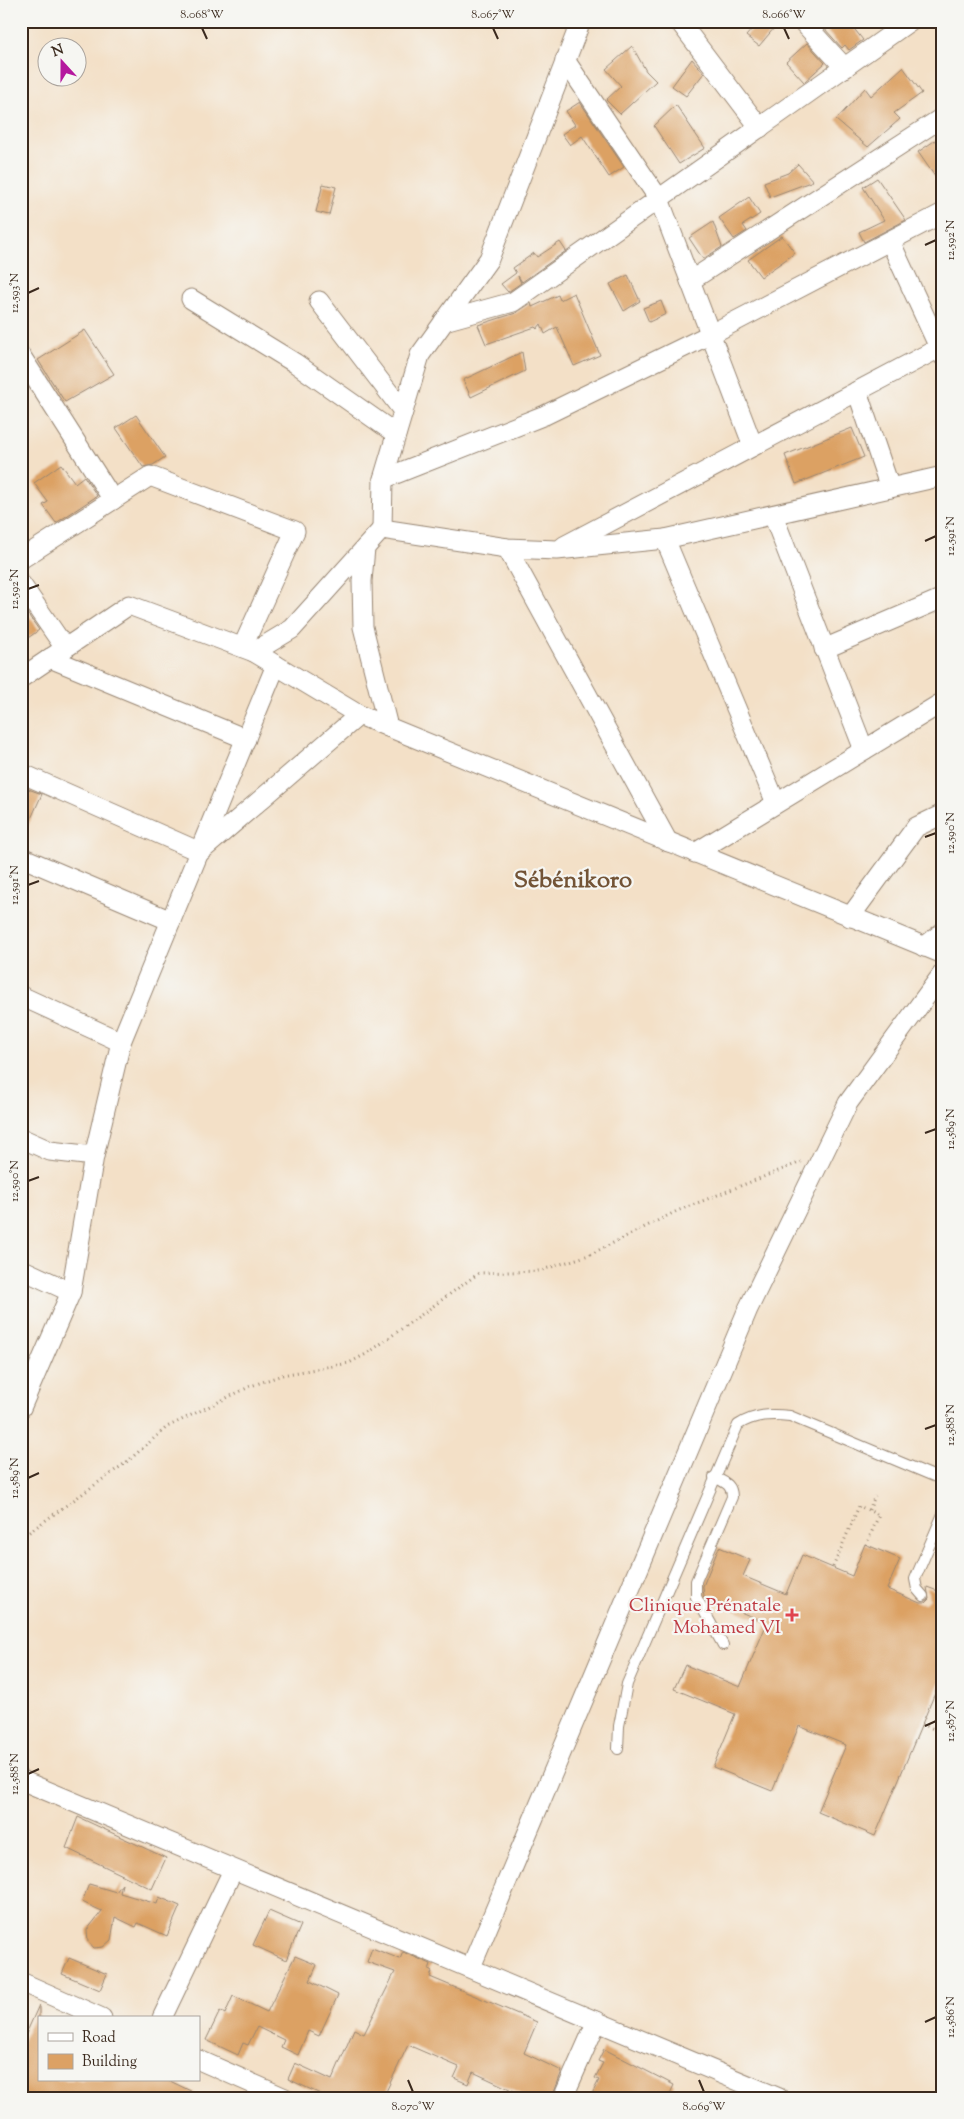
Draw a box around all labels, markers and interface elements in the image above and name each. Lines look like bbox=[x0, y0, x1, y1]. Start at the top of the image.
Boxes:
text: 8.068°W bbox=[180, 6, 224, 24]
text: 8.067°W bbox=[471, 6, 515, 24]
text: 8.066°W bbox=[762, 6, 806, 24]
north arrow bbox=[38, 38, 88, 88]
text: N bbox=[49, 40, 67, 63]
text: 12.592°N bbox=[942, 219, 960, 260]
text: 12.593°N bbox=[6, 273, 24, 313]
text: 12.591°N bbox=[942, 516, 960, 556]
text: 12.592°N bbox=[6, 568, 24, 609]
text: 12.590°N bbox=[942, 812, 960, 854]
district label: Sébénikoro bbox=[514, 864, 632, 898]
text: 12.591°N bbox=[6, 865, 24, 905]
text: 12.589°N bbox=[942, 1108, 960, 1150]
text: 12.590°N bbox=[6, 1160, 24, 1202]
text: 12.588°N bbox=[942, 1404, 960, 1446]
text: 12.589°N bbox=[6, 1457, 24, 1499]
place label: Clinique Prénatale Mohamed VI bbox=[629, 1593, 781, 1642]
marker: Clinique Prénatale Mohamed VI bbox=[785, 1608, 799, 1622]
text: 12.587°N bbox=[942, 1700, 960, 1742]
text: 12.588°N bbox=[6, 1753, 24, 1795]
text: 12.586°N bbox=[942, 1996, 960, 2038]
legend bbox=[38, 2016, 200, 2082]
text: Road bbox=[82, 2028, 116, 2049]
text: Building bbox=[82, 2052, 137, 2073]
text: 8.070°W bbox=[391, 2098, 435, 2116]
text: 8.069°W bbox=[683, 2098, 726, 2116]

